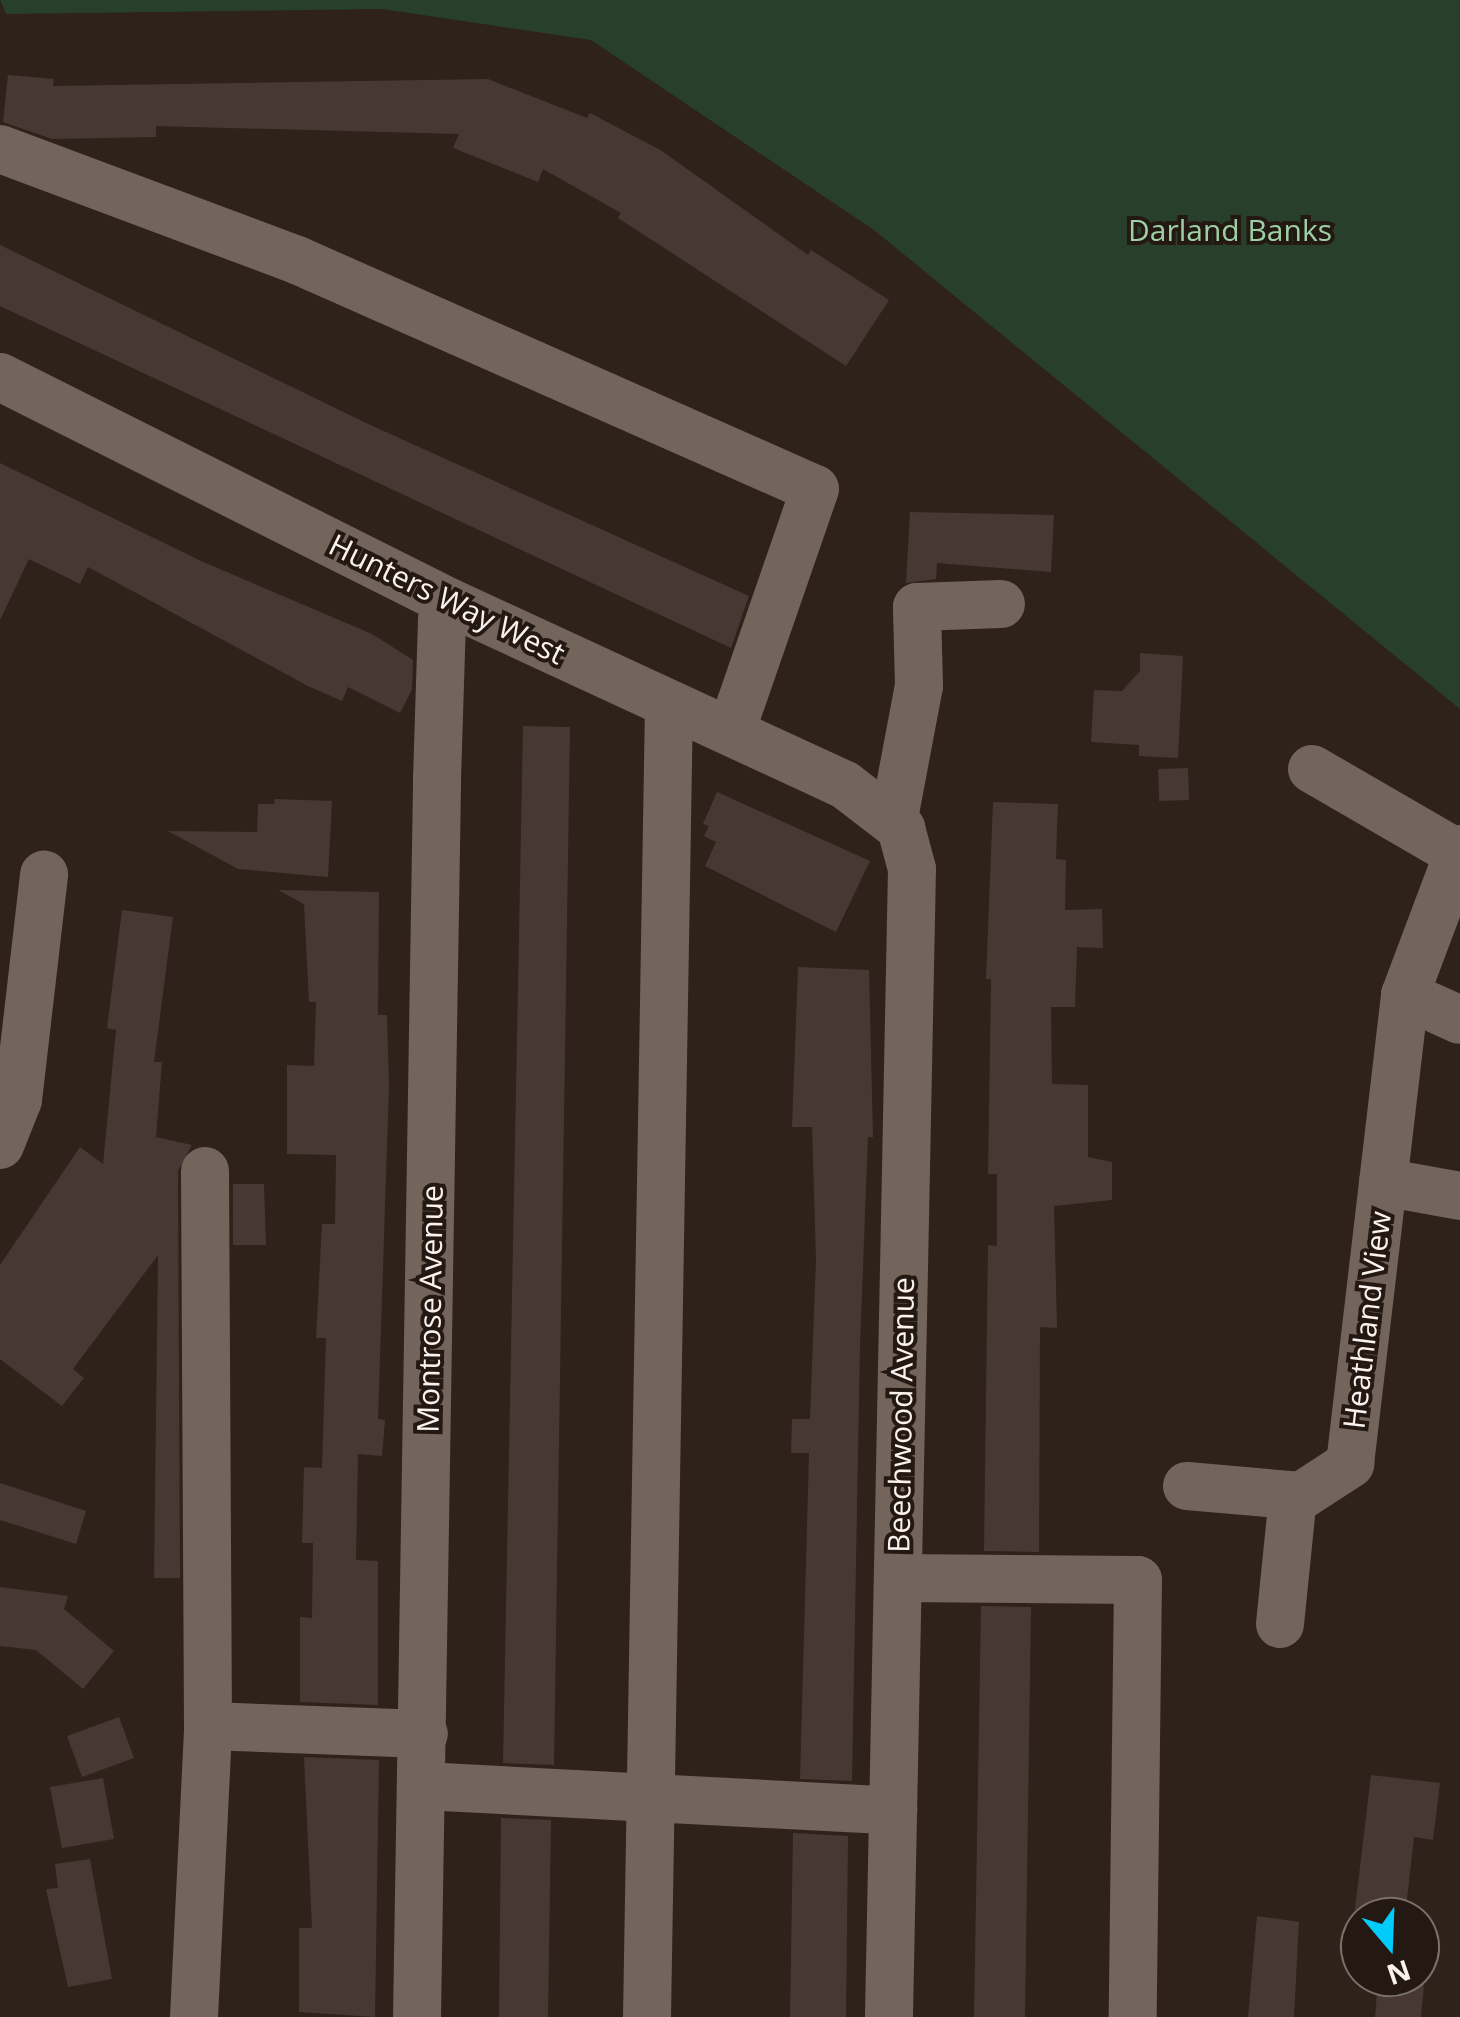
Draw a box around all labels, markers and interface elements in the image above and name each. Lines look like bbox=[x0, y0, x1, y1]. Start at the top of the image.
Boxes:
park label: Darland Banks bbox=[1128, 212, 1332, 248]
street label: Hunters Way West bbox=[323, 526, 571, 672]
street label: Montrose Avenue bbox=[410, 1185, 450, 1433]
street label: Heathland View bbox=[1336, 1209, 1398, 1431]
street label: Beechwood Avenue bbox=[881, 1277, 921, 1553]
north arrow bbox=[1340, 1897, 1440, 1997]
text: N bbox=[1382, 1952, 1416, 1995]

